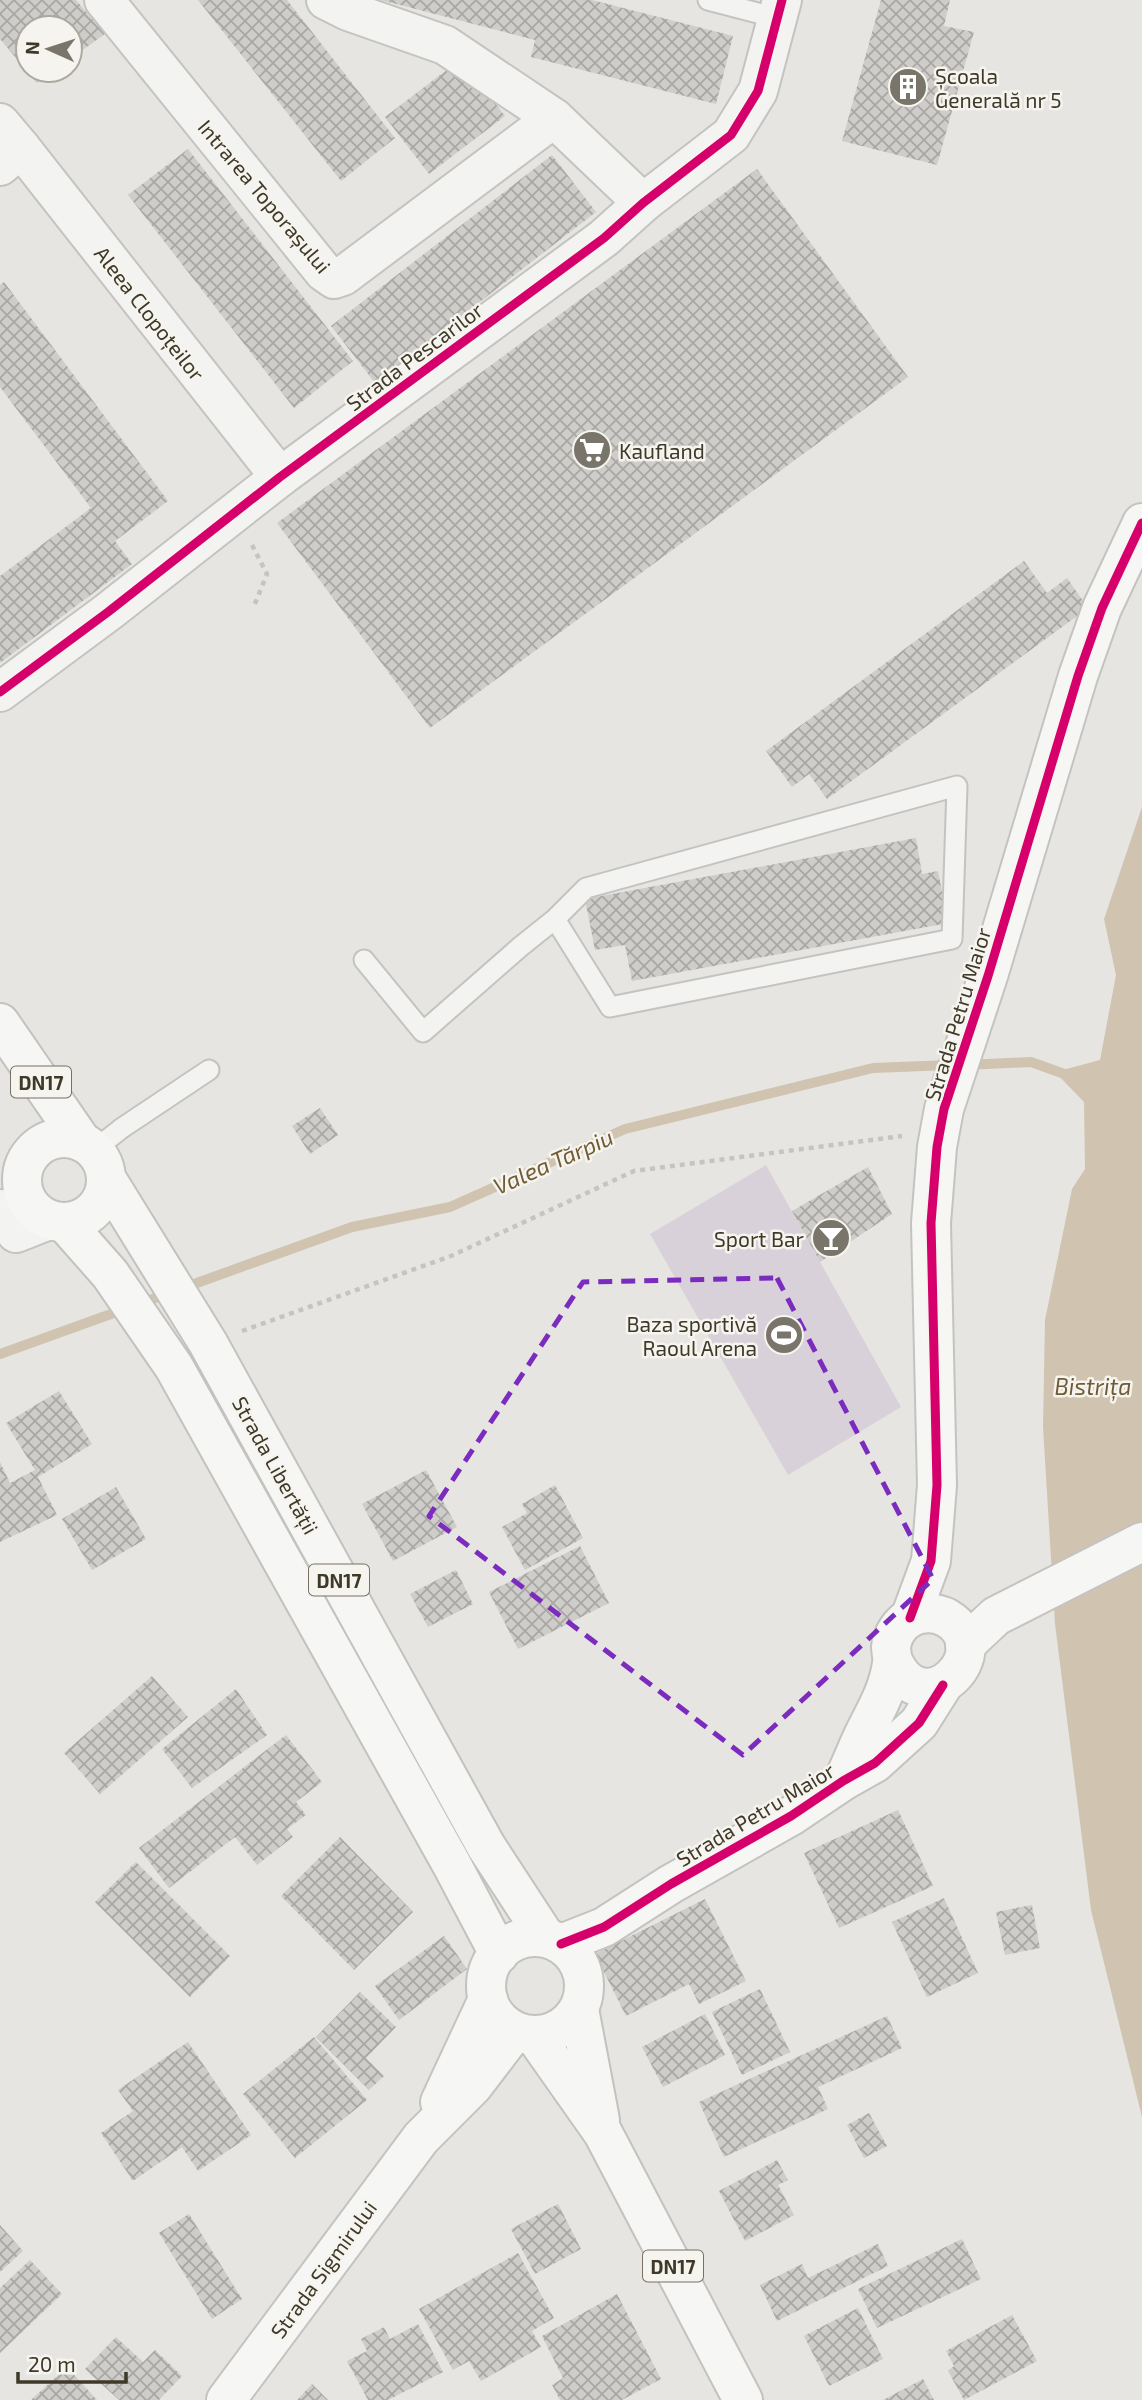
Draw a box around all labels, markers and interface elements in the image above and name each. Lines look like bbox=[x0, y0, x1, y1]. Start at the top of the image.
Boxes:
north arrow bbox=[14, 14, 84, 84]
text: N bbox=[20, 41, 43, 56]
place label: Școala Generală nr 5 bbox=[935, 63, 1061, 112]
building icon: Școala Generală nr 5 bbox=[887, 66, 929, 108]
street label: Intrarea Toporașului bbox=[192, 114, 337, 279]
street label: Aleea Clopoțeilor bbox=[88, 241, 210, 387]
street label: Strada Pescarilor bbox=[341, 296, 487, 415]
supermarket icon: Kaufland bbox=[571, 429, 613, 471]
place label: Kaufland bbox=[619, 438, 705, 463]
street label: Strada Petru Maior bbox=[919, 924, 995, 1104]
road number: DN17 bbox=[11, 1066, 71, 1098]
water label: Valea Tărpiu bbox=[489, 1122, 617, 1200]
bar icon: Sport Bar bbox=[810, 1217, 852, 1259]
place label: Sport Bar bbox=[714, 1226, 805, 1251]
place label: Baza sportivă Raoul Arena bbox=[627, 1311, 757, 1360]
sports icon: Baza sportivă Raoul Arena bbox=[763, 1314, 805, 1356]
water label: Bistrița bbox=[1055, 1372, 1131, 1402]
street label: Strada Libertății bbox=[226, 1392, 324, 1539]
road number: DN17 bbox=[309, 1564, 369, 1596]
street label: Strada Petru Maior bbox=[671, 1757, 839, 1871]
street label: Strada Sigmirului bbox=[265, 2195, 381, 2343]
road number: DN17 bbox=[643, 2250, 703, 2282]
scale bar bbox=[18, 2340, 126, 2384]
text: 20 m bbox=[28, 2351, 76, 2376]

